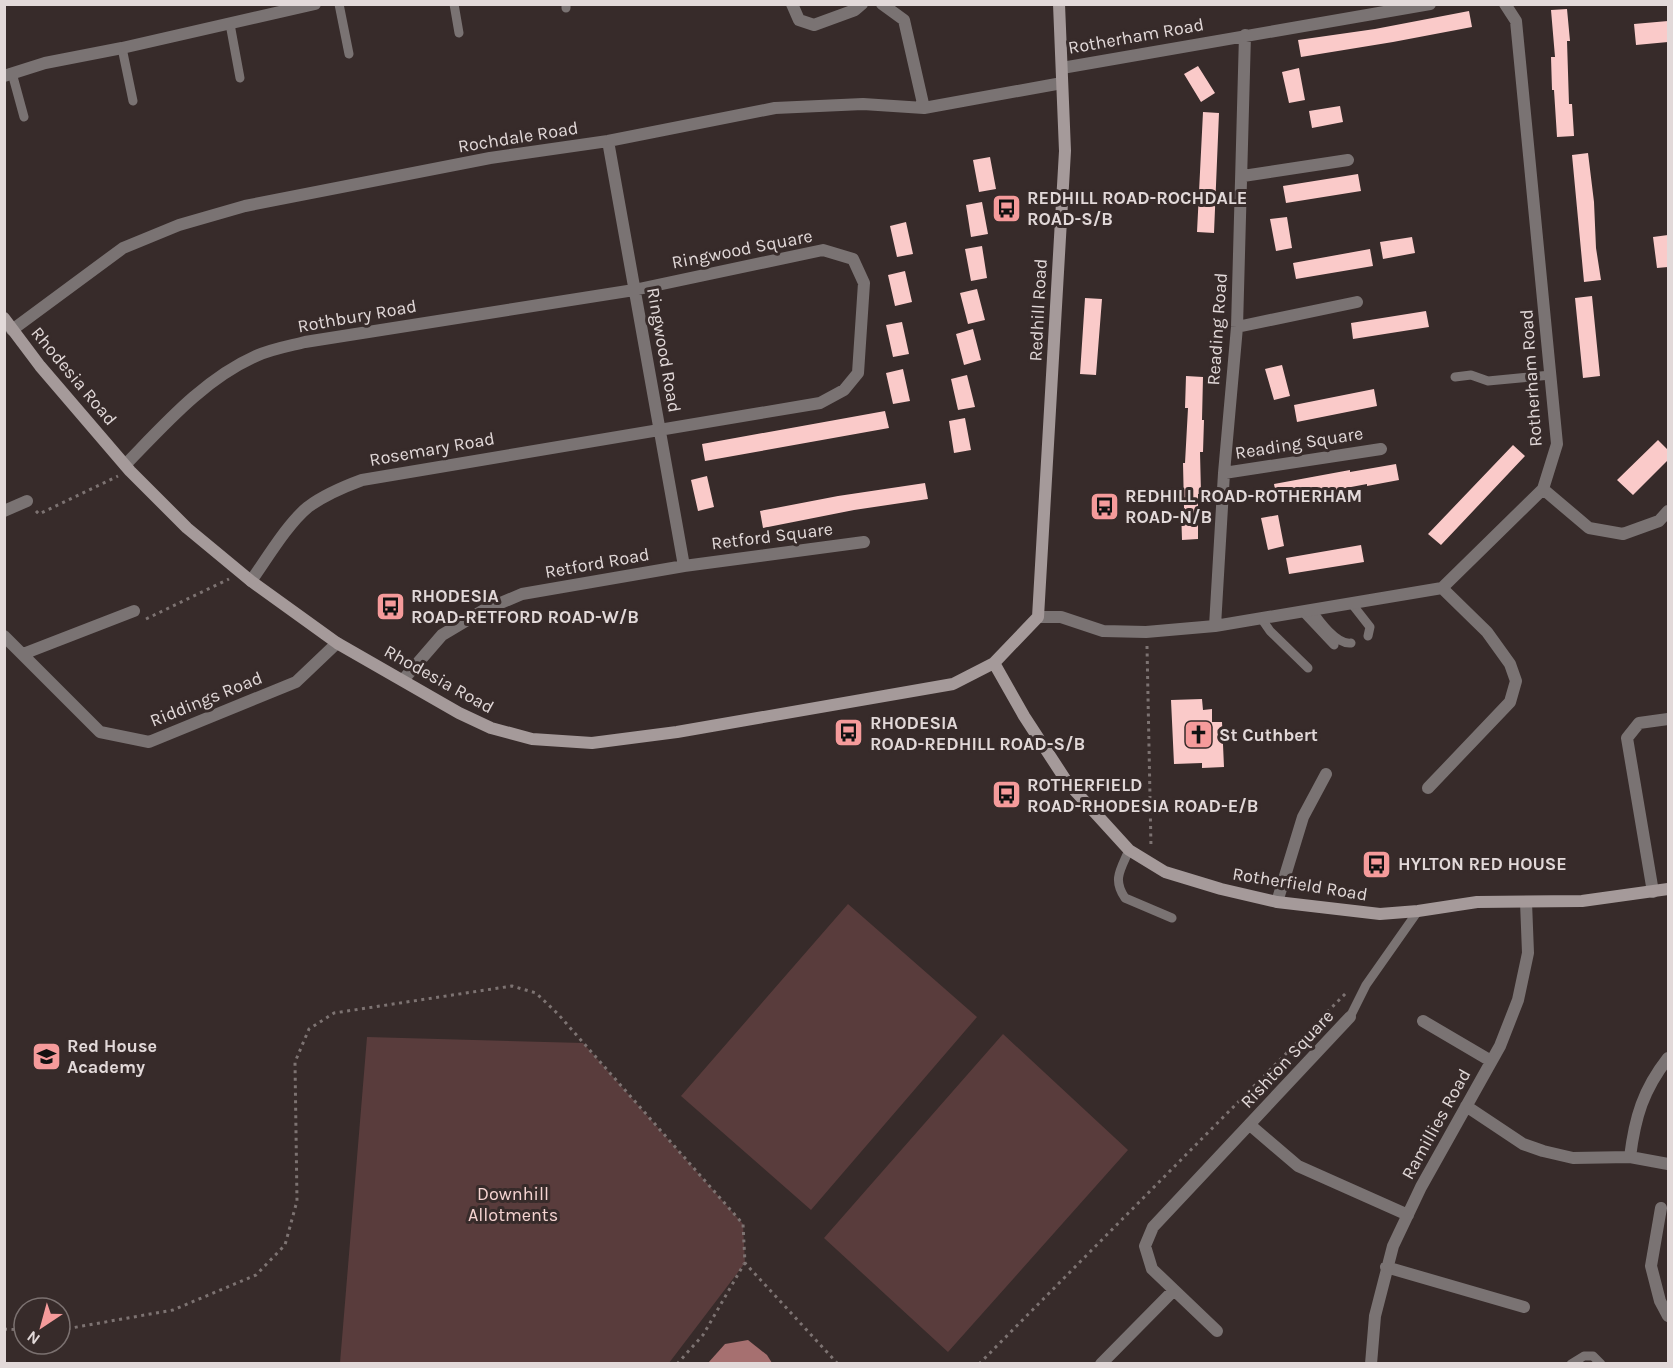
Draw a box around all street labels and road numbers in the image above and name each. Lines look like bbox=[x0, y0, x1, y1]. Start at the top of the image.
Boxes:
street label: Rotherham Road bbox=[1066, 13, 1206, 59]
street label: Rochdale Road bbox=[456, 117, 580, 157]
street label: Ringwood Square bbox=[670, 225, 814, 273]
street label: Redhill Road bbox=[1024, 258, 1052, 362]
street label: Reading Road bbox=[1202, 272, 1232, 386]
street label: Ringwood Road bbox=[642, 286, 686, 414]
street label: Rothbury Road bbox=[296, 295, 418, 337]
street label: Rotherham Road bbox=[1515, 309, 1547, 447]
street label: Rhodesia Road bbox=[26, 322, 122, 430]
street label: Reading Square bbox=[1233, 422, 1365, 464]
street label: Rosemary Road bbox=[368, 427, 496, 471]
street label: Retford Square bbox=[710, 518, 834, 554]
street label: Retford Road bbox=[543, 543, 651, 583]
street label: Rhodesia Road bbox=[380, 640, 498, 718]
street label: Riddings Road bbox=[147, 666, 265, 732]
street label: Rotherfield Road bbox=[1231, 862, 1369, 906]
street label: Rishton Square bbox=[1236, 1005, 1338, 1113]
street label: Ramillies Road bbox=[1397, 1065, 1475, 1183]

